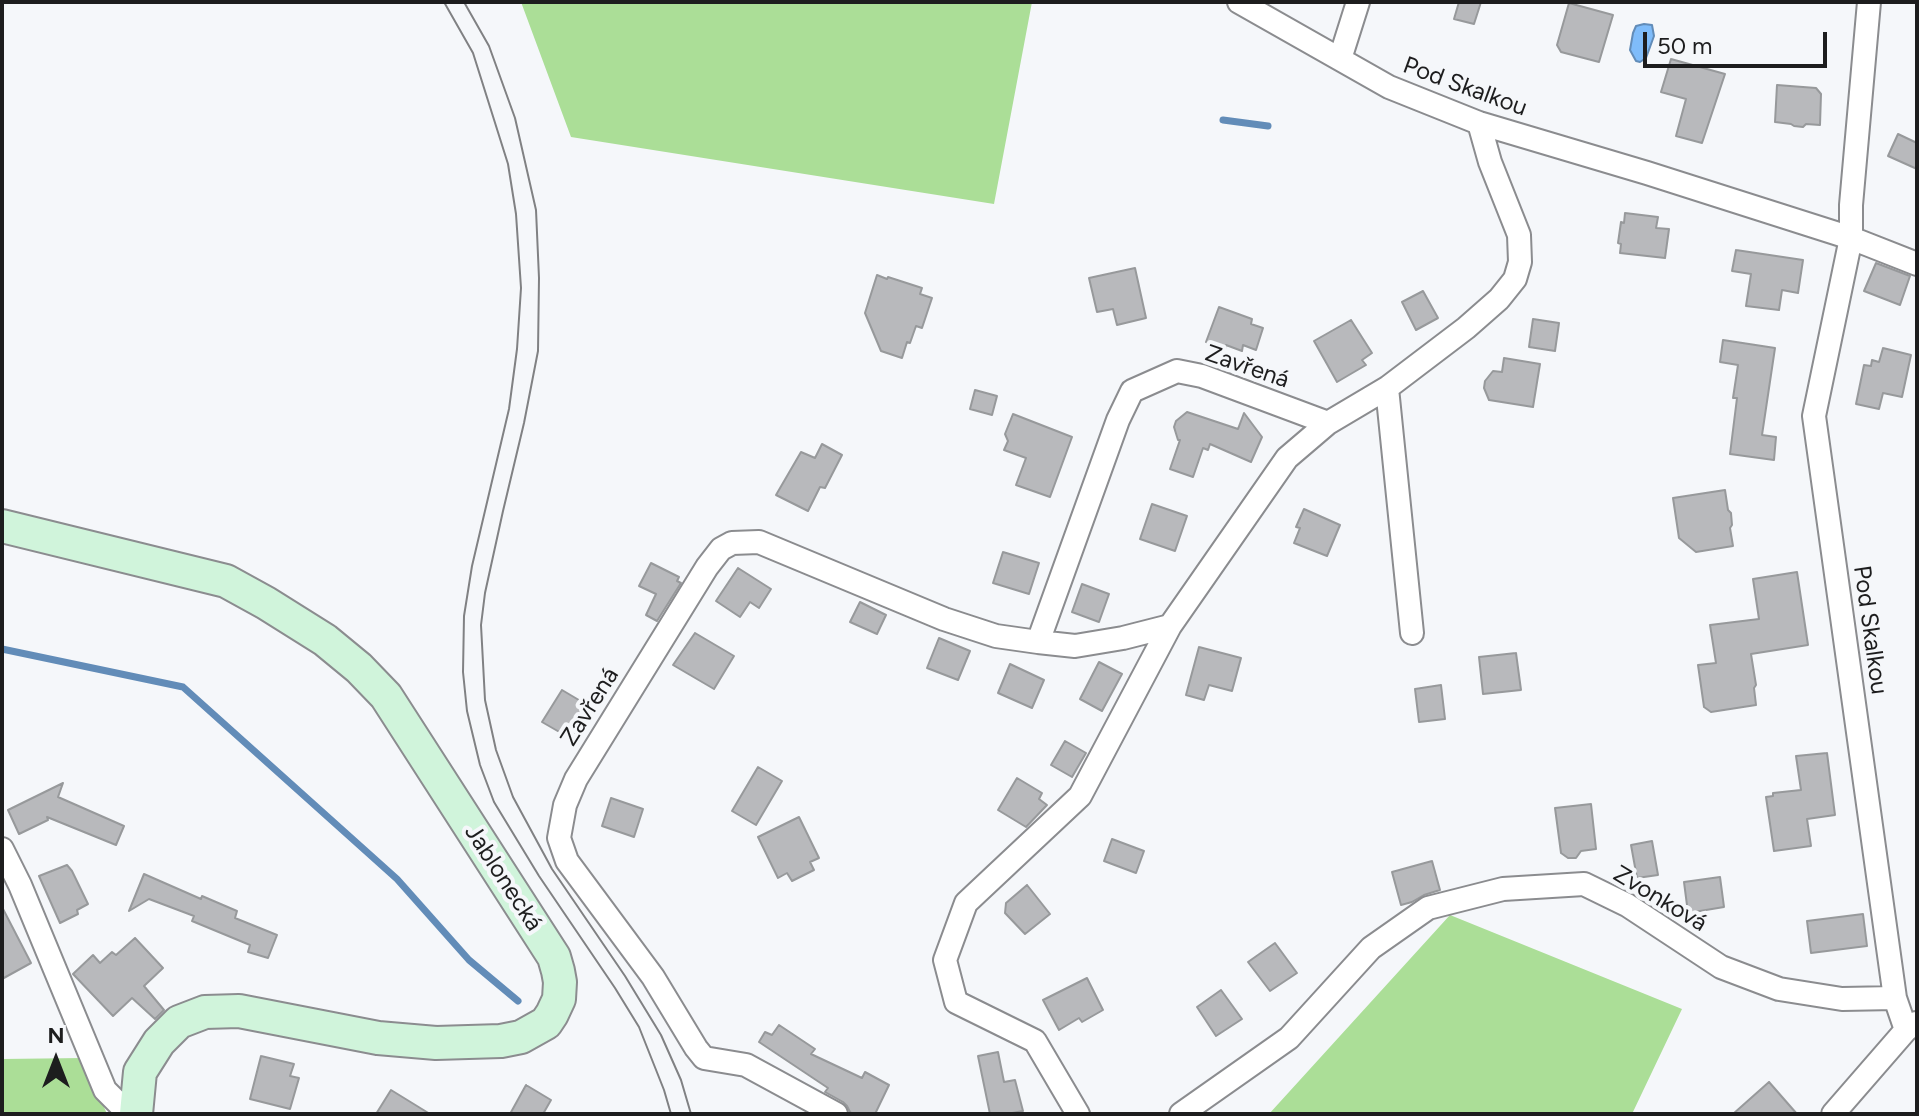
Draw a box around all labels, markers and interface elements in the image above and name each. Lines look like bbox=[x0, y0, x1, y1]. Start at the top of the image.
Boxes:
scale bar bbox=[1647, 16, 1831, 66]
text: 50 m bbox=[1657, 31, 1713, 60]
street label: Pod Skalkou bbox=[1399, 51, 1531, 123]
street label: Zavřená bbox=[1201, 339, 1293, 395]
street label: Pod Skalkou bbox=[1847, 564, 1893, 696]
street label: Zavřená bbox=[555, 663, 625, 751]
street label: Jablonecká bbox=[458, 819, 548, 937]
street label: Zvonková bbox=[1608, 860, 1712, 938]
north arrow bbox=[16, 1020, 96, 1100]
text: N bbox=[47, 1022, 65, 1049]

